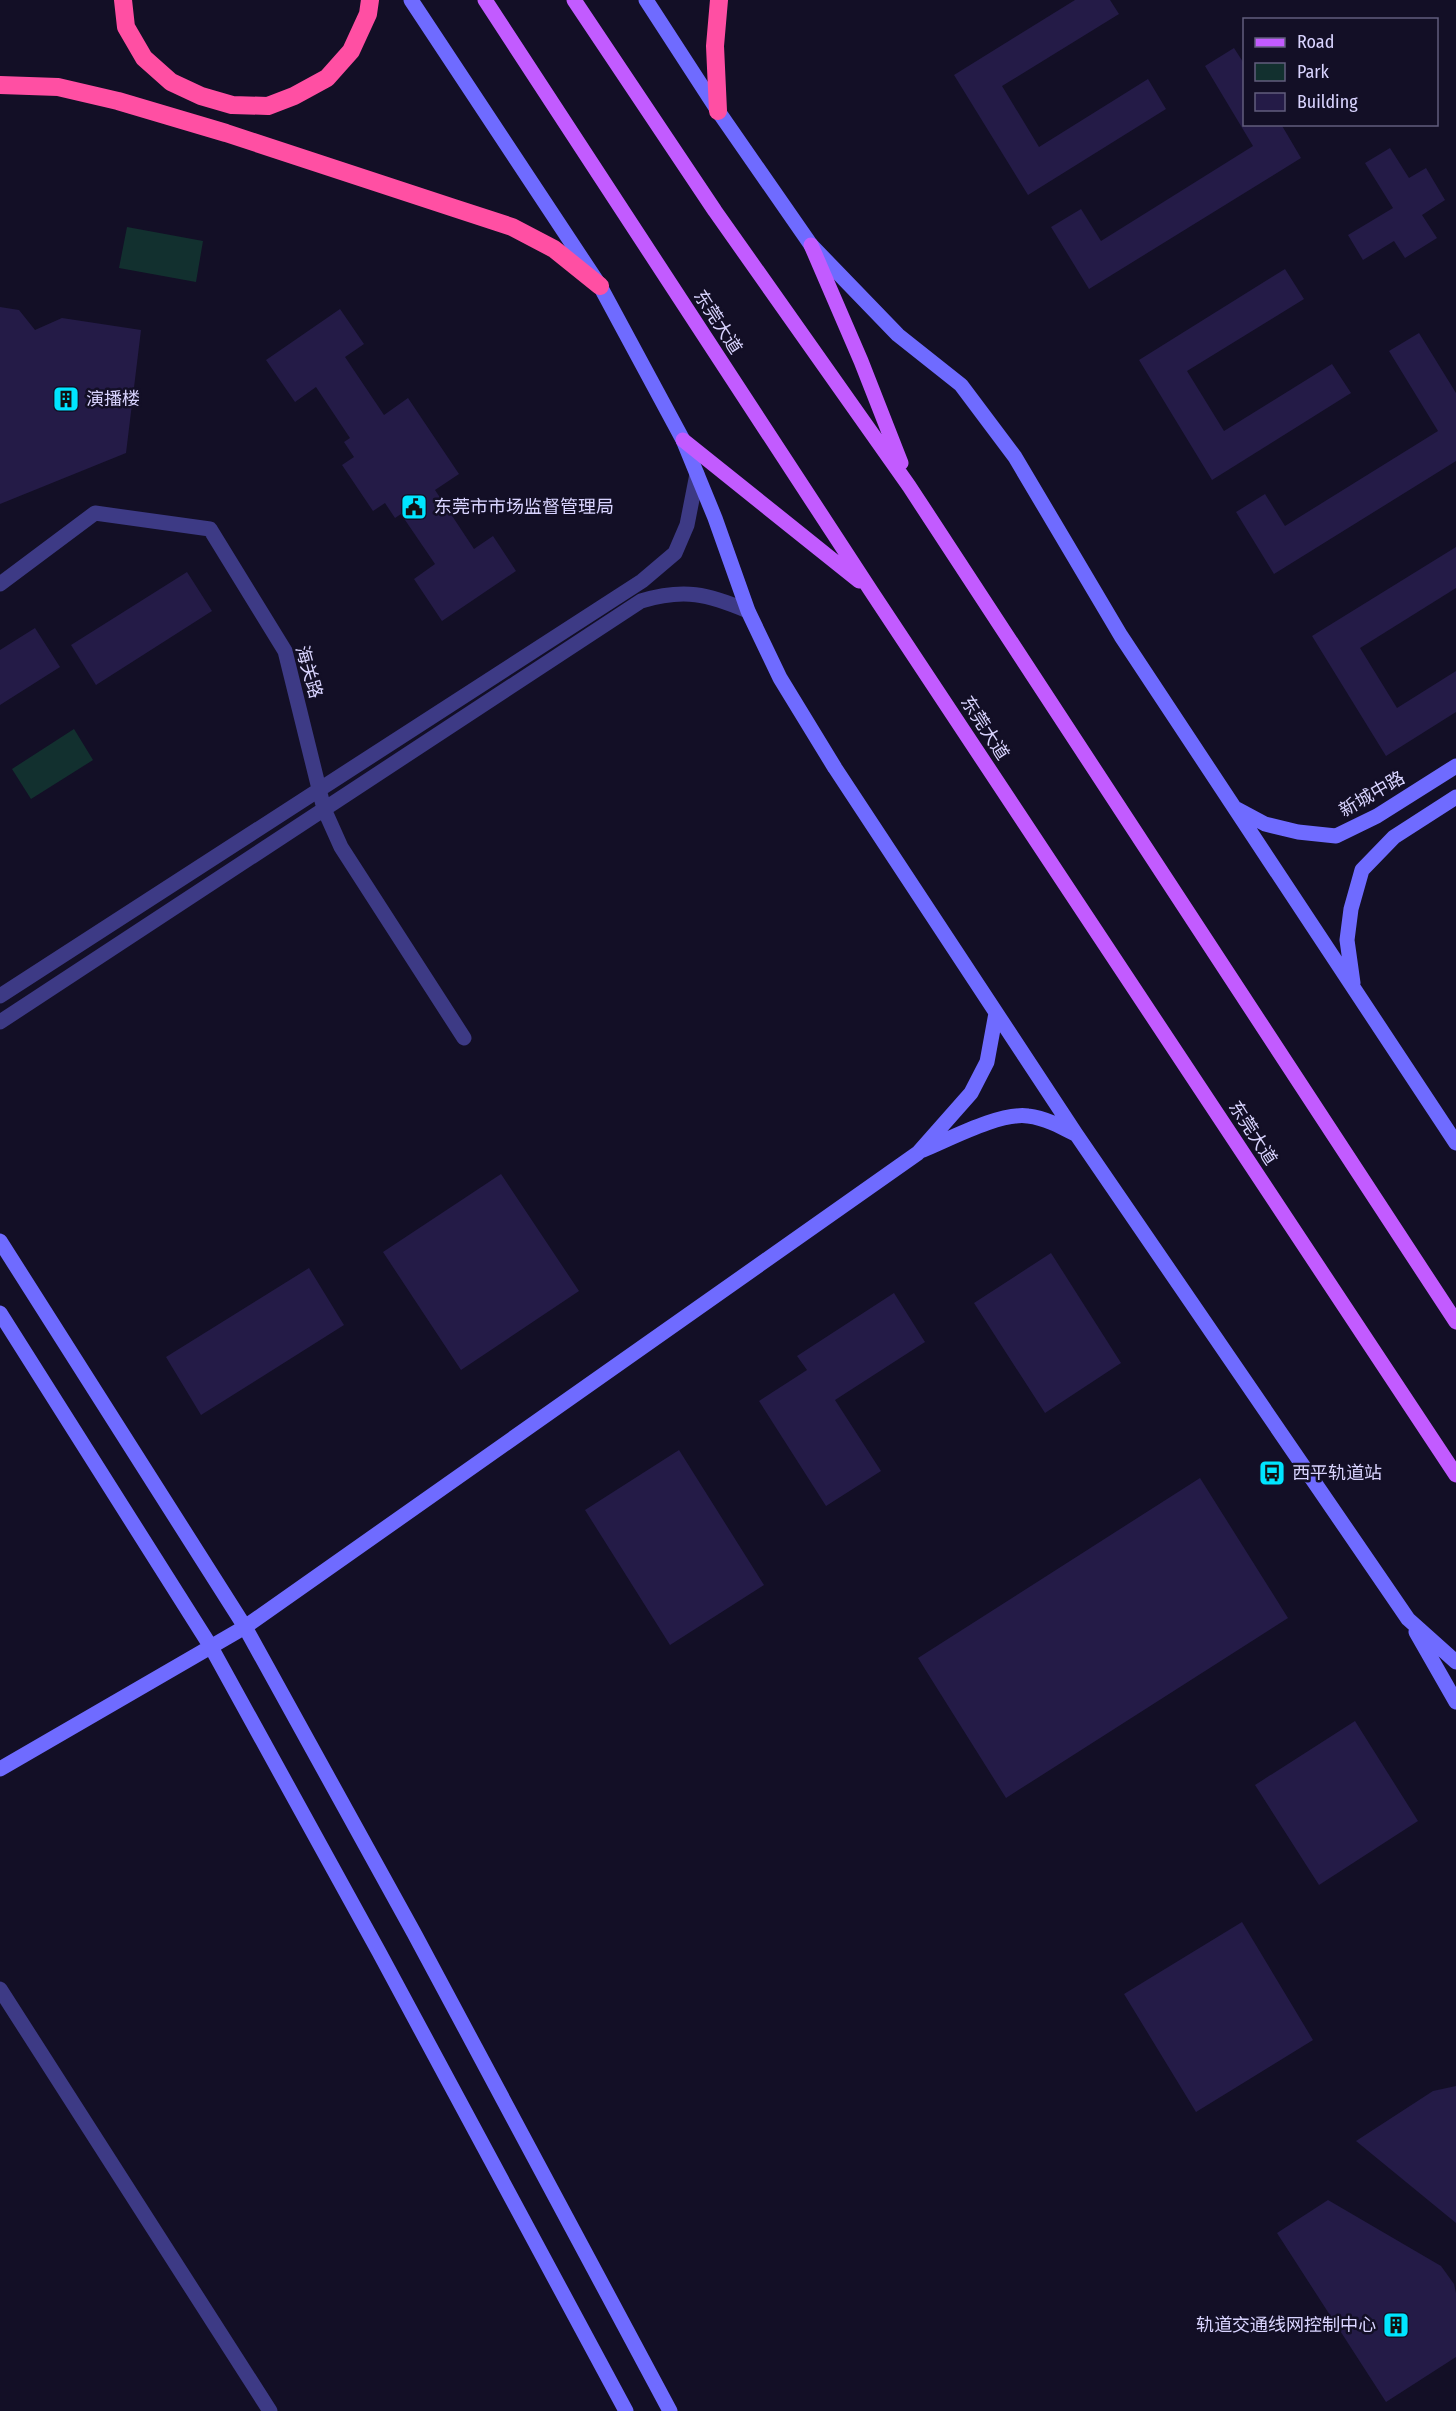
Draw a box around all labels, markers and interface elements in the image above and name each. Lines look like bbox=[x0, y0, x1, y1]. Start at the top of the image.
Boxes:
legend bbox=[1243, 18, 1438, 126]
text: Road bbox=[1297, 31, 1334, 53]
text: Park bbox=[1297, 61, 1330, 83]
text: Building bbox=[1297, 91, 1358, 113]
street label: 东莞大道 bbox=[689, 286, 747, 358]
building icon: 演播楼 bbox=[51, 384, 81, 414]
place label: 演播楼 bbox=[86, 388, 140, 410]
public building icon: 东莞市市场监督管理局 bbox=[399, 492, 429, 522]
place label: 东莞市市场监督管理局 bbox=[434, 496, 614, 518]
street label: 海关路 bbox=[291, 643, 327, 701]
street label: 东莞大道 bbox=[956, 692, 1014, 764]
street label: 新城中路 bbox=[1335, 766, 1409, 822]
street label: 东莞大道 bbox=[1224, 1097, 1282, 1169]
bus stop icon: 西平轨道站 bbox=[1257, 1458, 1287, 1488]
place label: 西平轨道站 bbox=[1292, 1462, 1382, 1484]
building icon: 轨道交通线网控制中心 bbox=[1381, 2310, 1411, 2340]
place label: 轨道交通线网控制中心 bbox=[1196, 2314, 1376, 2336]

